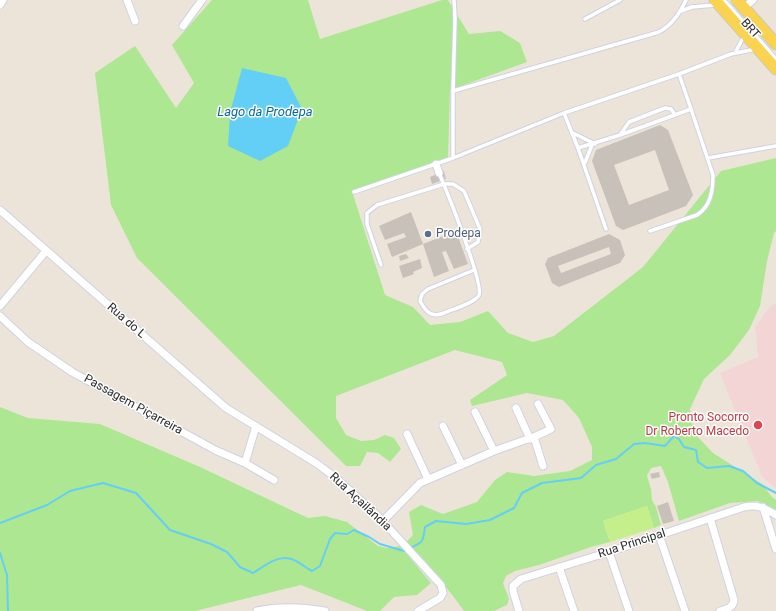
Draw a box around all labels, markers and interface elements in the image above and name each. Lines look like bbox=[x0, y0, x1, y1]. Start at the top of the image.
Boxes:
street label: BRT bbox=[737, 16, 763, 42]
water label: Lago da Prodepa bbox=[217, 105, 313, 121]
place label: Prodepa bbox=[436, 227, 481, 241]
marker: Prodepa bbox=[423, 229, 433, 239]
street label: Rua do L bbox=[104, 300, 148, 342]
street label: Passagem Piçarreira bbox=[81, 372, 185, 438]
place label: Pronto Socorro Dr Roberto Macedo bbox=[645, 411, 749, 439]
marker: Pronto Socorro Dr Roberto Macedo bbox=[752, 419, 764, 431]
street label: Rua Açailândia bbox=[326, 470, 394, 534]
street label: Rua Principal bbox=[596, 526, 668, 562]

